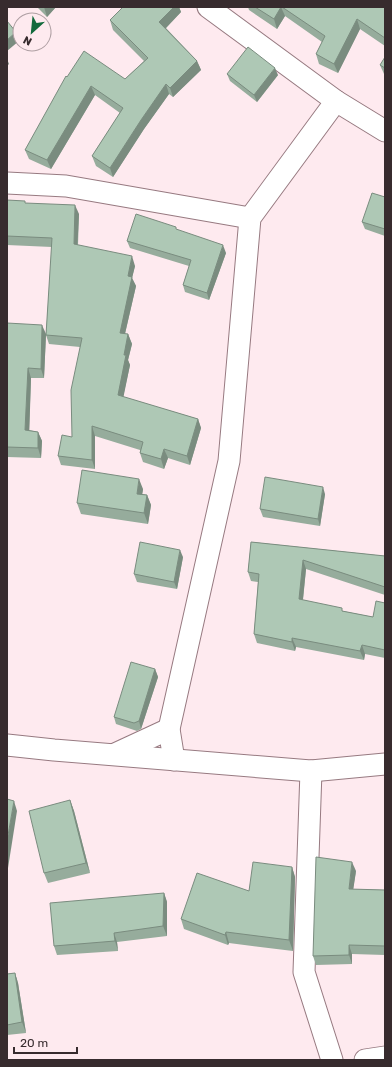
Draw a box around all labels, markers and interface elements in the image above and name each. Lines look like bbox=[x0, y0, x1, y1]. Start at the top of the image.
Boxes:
north arrow bbox=[12, 12, 52, 52]
text: N bbox=[21, 33, 34, 48]
scale bar bbox=[14, 1029, 77, 1055]
text: 20 m bbox=[20, 1036, 48, 1050]

